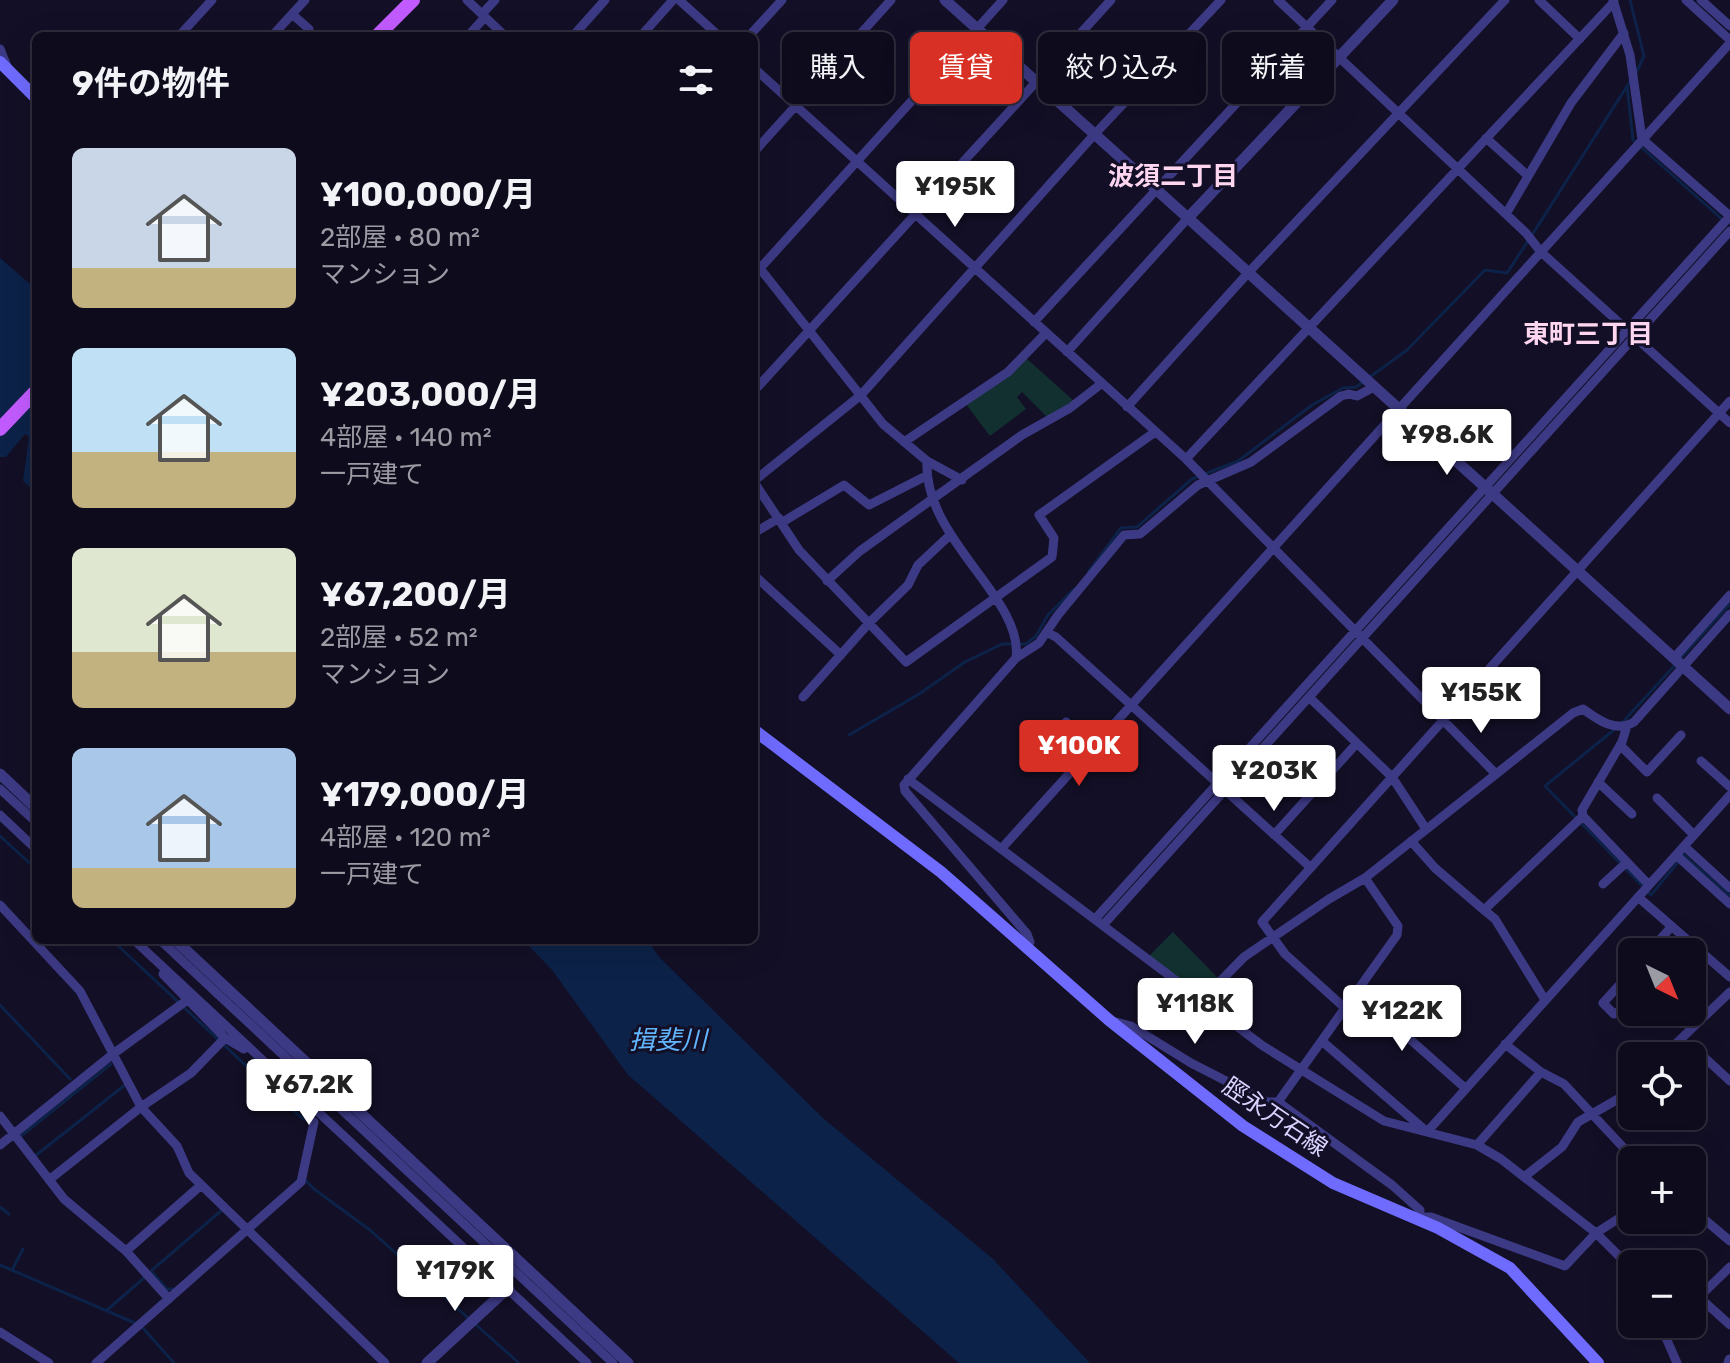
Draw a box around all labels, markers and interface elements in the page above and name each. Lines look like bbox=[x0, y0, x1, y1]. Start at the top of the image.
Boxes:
chip: 購入 bbox=[782, 32, 894, 104]
chip: 賃貸 bbox=[910, 32, 1022, 104]
chip: 絞り込み bbox=[1038, 32, 1206, 104]
chip: 新着 bbox=[1222, 32, 1334, 104]
icon: filters bbox=[674, 58, 718, 102]
text: 9件の物件 bbox=[72, 63, 230, 104]
pin: ¥195K bbox=[899, 161, 1011, 229]
district label: 波須二丁目 bbox=[1108, 161, 1238, 192]
text: ¥195K bbox=[914, 171, 996, 202]
text: ¥100,000/月 bbox=[320, 174, 536, 215]
icon: home bbox=[136, 180, 232, 276]
text: 2部屋 · 80 m² bbox=[320, 222, 480, 253]
text: マンション bbox=[320, 259, 450, 290]
district label: 東町三丁目 bbox=[1523, 319, 1653, 350]
text: ¥203,000/月 bbox=[320, 374, 541, 415]
icon: home bbox=[136, 380, 232, 476]
pin: ¥98.6K bbox=[1382, 409, 1512, 477]
text: ¥98.6K bbox=[1400, 419, 1494, 450]
text: 4部屋 · 140 m² bbox=[320, 422, 492, 453]
text: 一戸建て bbox=[320, 459, 424, 490]
text: ¥67,200/月 bbox=[320, 574, 511, 615]
icon: home bbox=[136, 580, 232, 676]
text: 2部屋 · 52 m² bbox=[320, 622, 478, 653]
text: マンション bbox=[320, 659, 450, 690]
pin: ¥155K bbox=[1425, 667, 1537, 735]
text: ¥155K bbox=[1440, 677, 1522, 708]
pin: ¥100K bbox=[1023, 720, 1135, 788]
text: ¥100K bbox=[1037, 730, 1121, 761]
pin: ¥203K bbox=[1218, 745, 1330, 813]
text: ¥203K bbox=[1231, 755, 1317, 786]
text: ¥179,000/月 bbox=[320, 774, 530, 815]
icon: home bbox=[136, 780, 232, 876]
text: 4部屋 · 120 m² bbox=[320, 822, 491, 853]
text: 一戸建て bbox=[320, 859, 424, 890]
north arrow bbox=[1618, 938, 1706, 1026]
map controls bbox=[1618, 938, 1706, 1338]
pin: ¥118K bbox=[1139, 978, 1251, 1046]
pin: ¥122K bbox=[1346, 985, 1458, 1053]
text: ¥118K bbox=[1156, 988, 1234, 1019]
text: ¥122K bbox=[1361, 995, 1443, 1026]
water label: 揖斐川 bbox=[629, 1025, 710, 1056]
button: locate bbox=[1618, 1042, 1706, 1130]
pin: ¥67.2K bbox=[244, 1059, 374, 1127]
text: ¥67.2K bbox=[265, 1069, 353, 1100]
street label: 脛永万石線 bbox=[1217, 1072, 1333, 1162]
button: + bbox=[1618, 1146, 1706, 1234]
pin: ¥179K bbox=[399, 1245, 511, 1313]
button: − bbox=[1618, 1250, 1706, 1338]
text: ¥179K bbox=[415, 1255, 495, 1286]

